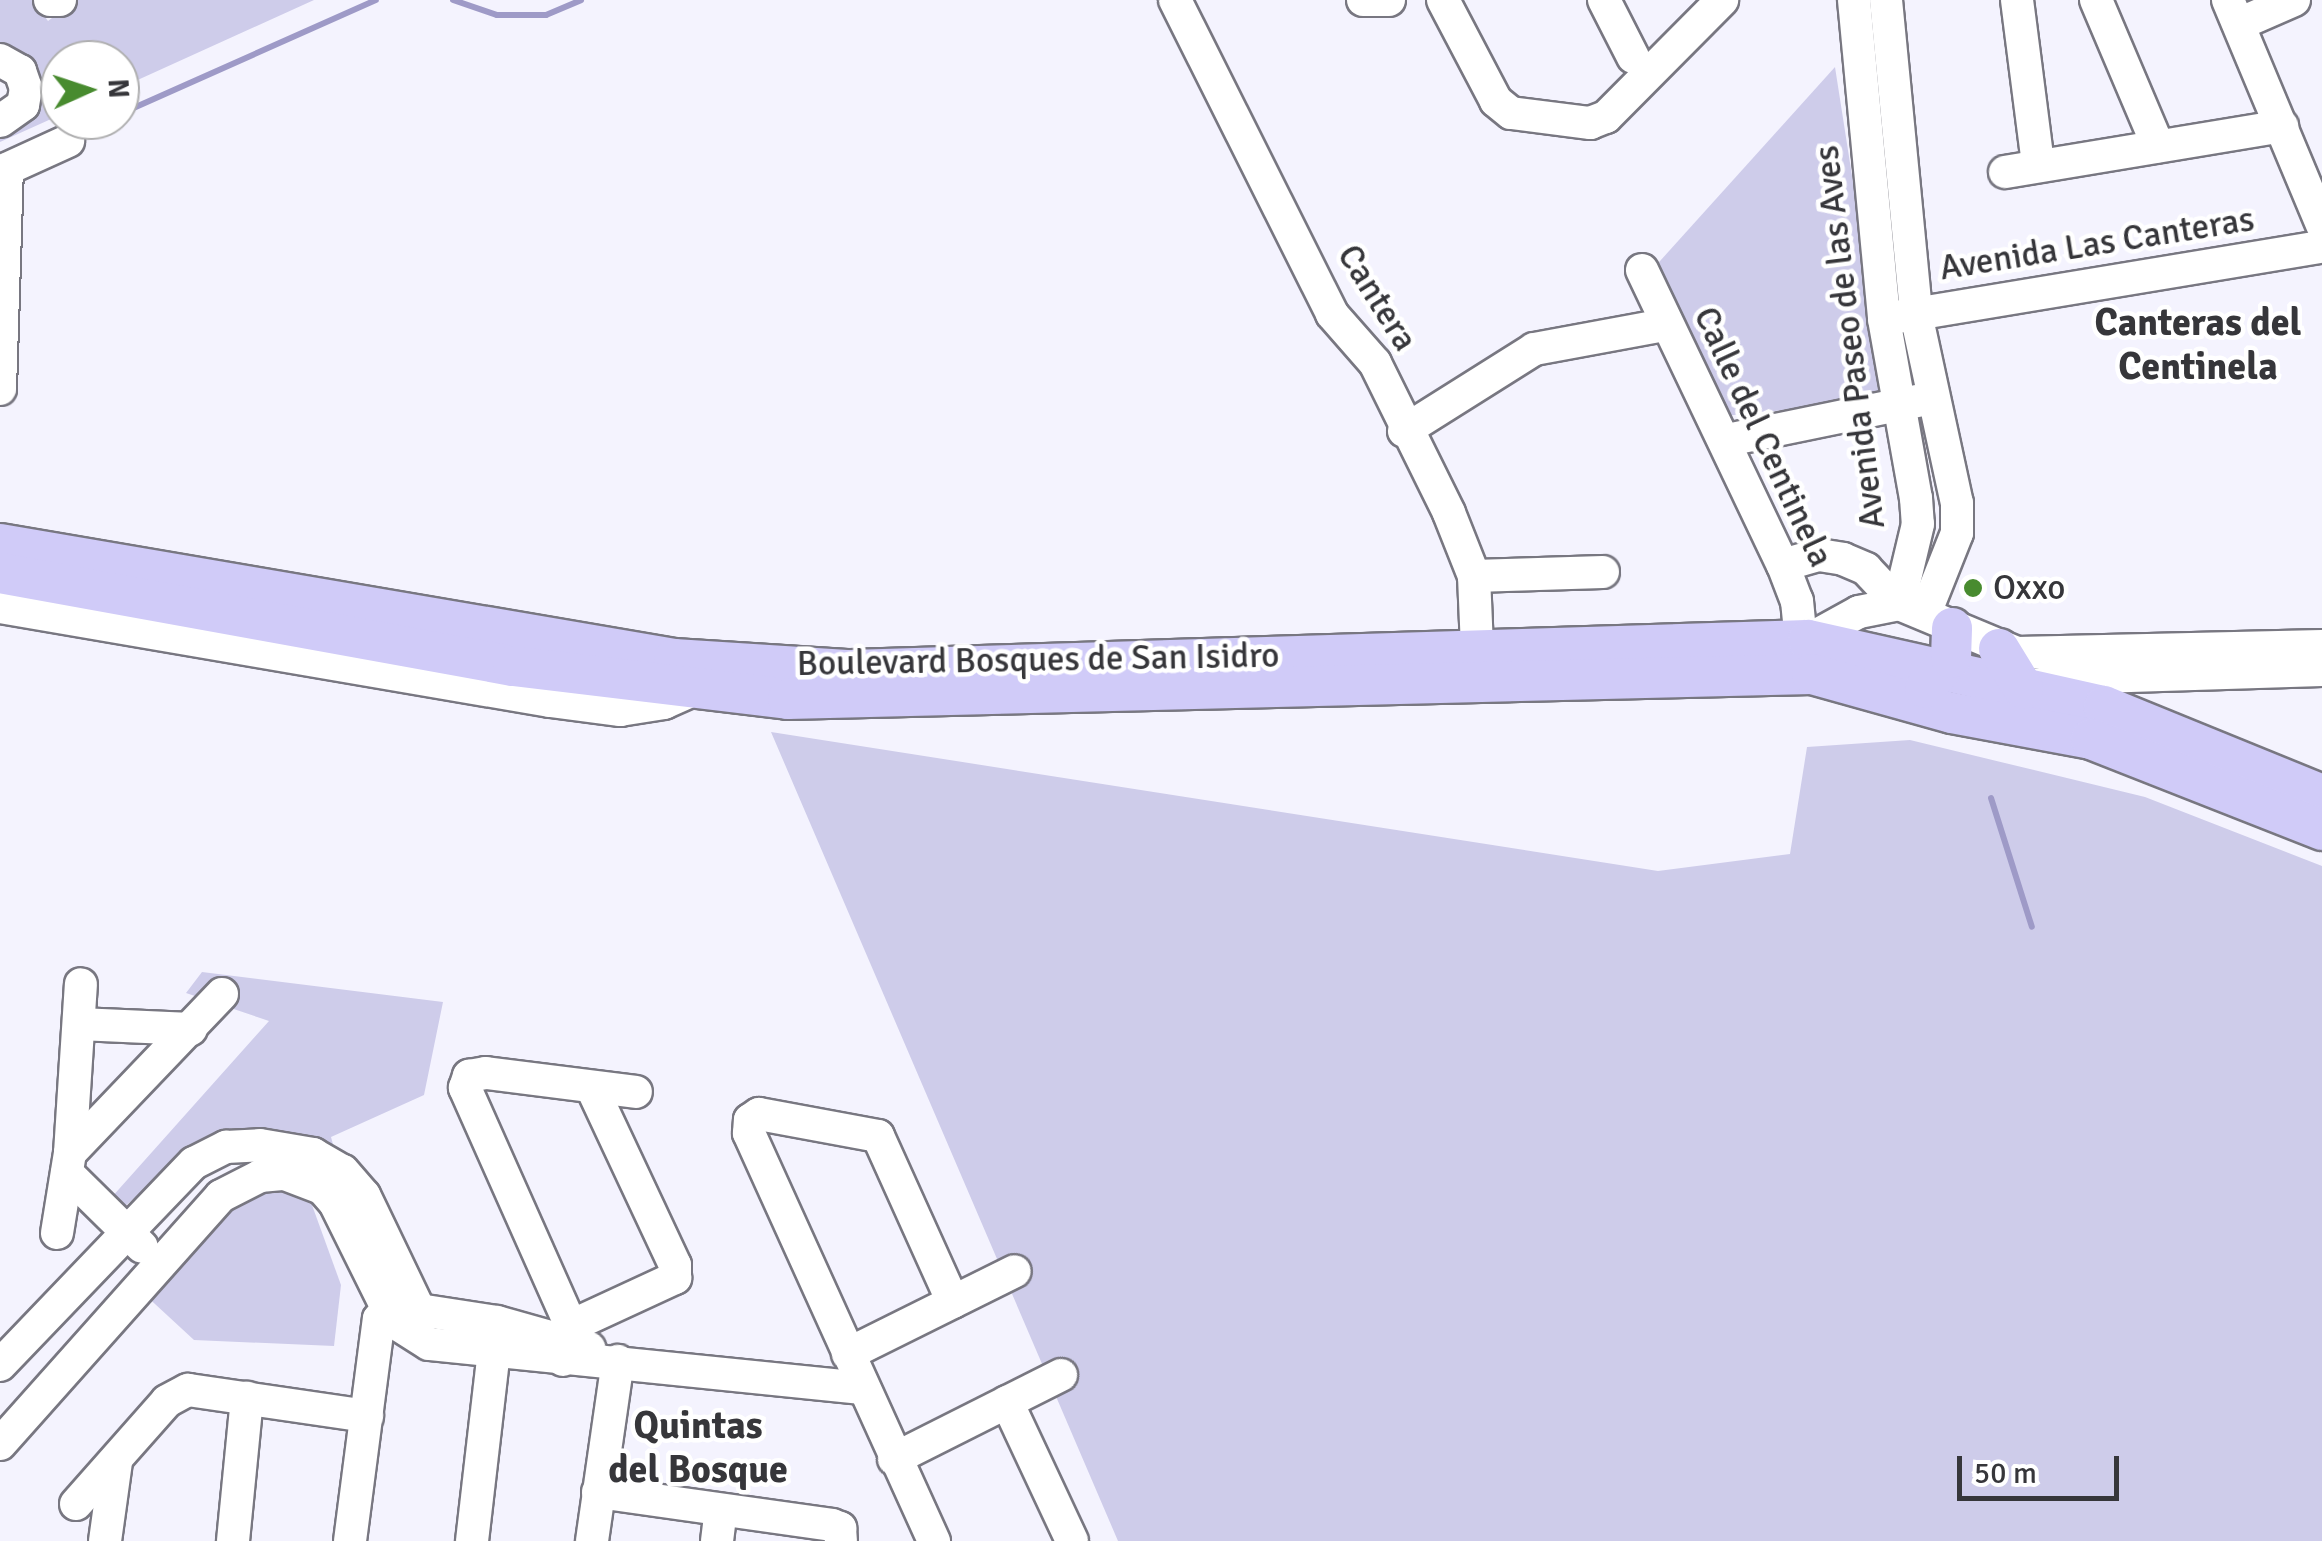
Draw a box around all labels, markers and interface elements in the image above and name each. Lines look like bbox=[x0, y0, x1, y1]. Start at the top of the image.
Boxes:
north arrow bbox=[40, 40, 140, 140]
text: N bbox=[100, 78, 135, 99]
street label: Avenida Paseo de las Aves bbox=[1806, 143, 1894, 531]
street label: Avenida Las Canteras bbox=[1937, 198, 2257, 290]
street label: Cantera bbox=[1328, 237, 1426, 359]
street label: Calle del Centinela bbox=[1684, 300, 1842, 574]
district label: Canteras del Centinela bbox=[2095, 300, 2301, 389]
place label: Oxxo bbox=[1993, 567, 2065, 609]
marker: Oxxo bbox=[1962, 577, 1984, 599]
street label: Boulevard Bosques de San Isidro bbox=[796, 635, 1280, 685]
district label: Quintas del Bosque bbox=[608, 1403, 788, 1492]
scale bar bbox=[1962, 1436, 2124, 1498]
text: 50 m bbox=[1974, 1455, 2037, 1492]

